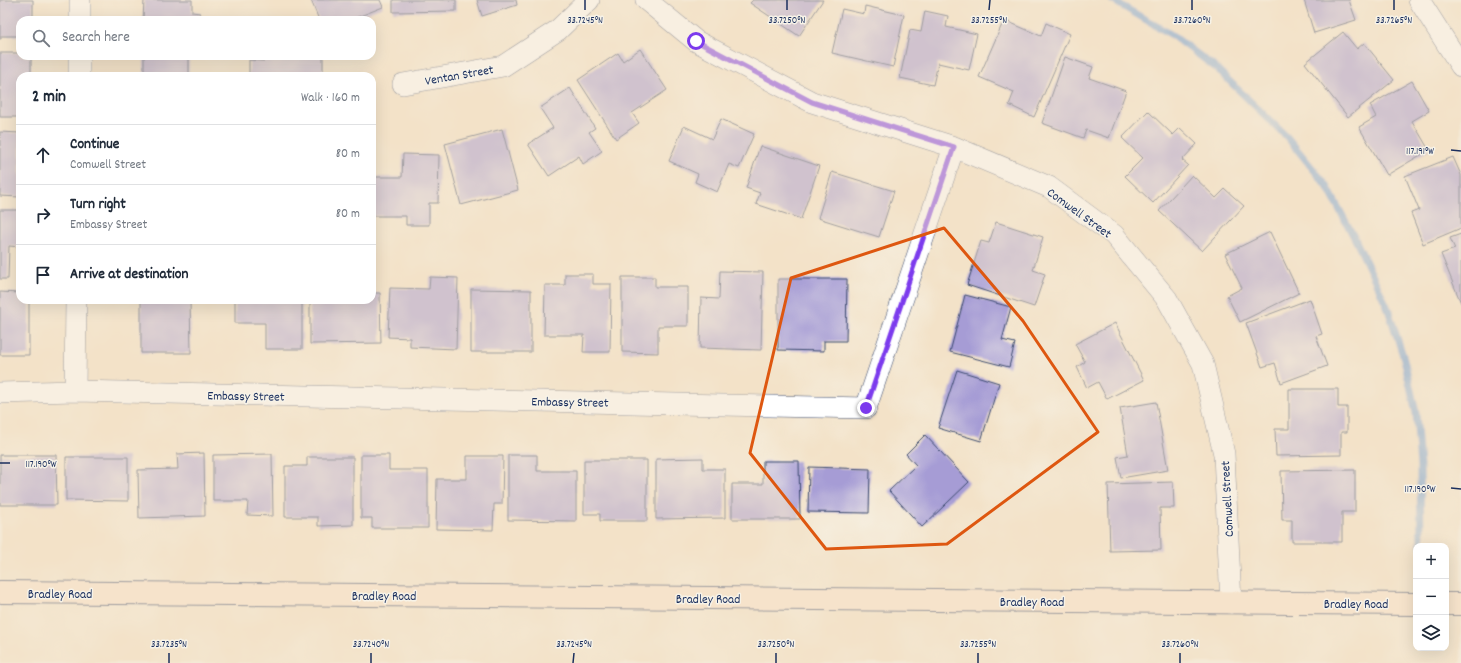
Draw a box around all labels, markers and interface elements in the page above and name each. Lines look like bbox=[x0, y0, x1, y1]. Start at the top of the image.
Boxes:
text: 33.7245°N bbox=[567, 14, 603, 28]
text: 33.7250°N bbox=[769, 14, 806, 28]
text: 33.7255°N bbox=[971, 14, 1007, 28]
text: 33.7260°N bbox=[1173, 14, 1211, 28]
text: 33.7265°N bbox=[1376, 14, 1412, 28]
search box bbox=[16, 16, 376, 60]
icon: search bbox=[30, 27, 52, 49]
text: Search here bbox=[62, 27, 130, 49]
route start bbox=[687, 32, 705, 50]
street label: Ventan Street bbox=[424, 61, 495, 92]
text: 2 min bbox=[32, 86, 66, 110]
text: Walk · 160 m bbox=[301, 89, 360, 108]
text: Continue bbox=[70, 134, 119, 156]
icon: ahead bbox=[32, 144, 54, 166]
text: 80 m bbox=[336, 145, 360, 164]
text: 117.191°W bbox=[1406, 145, 1434, 159]
text: Comwell Street bbox=[70, 156, 146, 175]
street label: Comwell Street bbox=[1042, 184, 1115, 244]
text: Turn right bbox=[70, 194, 126, 216]
icon: right bbox=[32, 204, 54, 226]
text: 80 m bbox=[336, 205, 360, 224]
text: Embassy Street bbox=[70, 216, 147, 235]
icon: arrive bbox=[32, 264, 54, 286]
text: Arrive at destination bbox=[70, 264, 188, 286]
street label: Embassy Street bbox=[207, 387, 285, 408]
street label: Embassy Street bbox=[531, 393, 609, 414]
route end bbox=[857, 399, 875, 417]
text: 117.190°W bbox=[25, 458, 57, 472]
street label: Comwell Street bbox=[1217, 460, 1240, 537]
text: 117.190°W bbox=[1404, 483, 1436, 497]
map controls bbox=[1413, 543, 1449, 651]
button: + bbox=[1413, 543, 1449, 579]
button: − bbox=[1413, 579, 1449, 615]
street label: Bradley Road bbox=[28, 586, 92, 605]
street label: Bradley Road bbox=[352, 588, 416, 607]
street label: Bradley Road bbox=[676, 591, 740, 610]
street label: Bradley Road bbox=[1000, 594, 1064, 613]
street label: Bradley Road bbox=[1324, 596, 1388, 615]
button: layers bbox=[1413, 615, 1449, 651]
text: 33.7235°N bbox=[151, 638, 187, 652]
text: 33.7240°N bbox=[353, 638, 389, 652]
text: 33.7245°N bbox=[556, 638, 592, 652]
text: 33.7250°N bbox=[758, 638, 795, 652]
text: 33.7255°N bbox=[960, 638, 996, 652]
text: 33.7260°N bbox=[1161, 638, 1199, 652]

